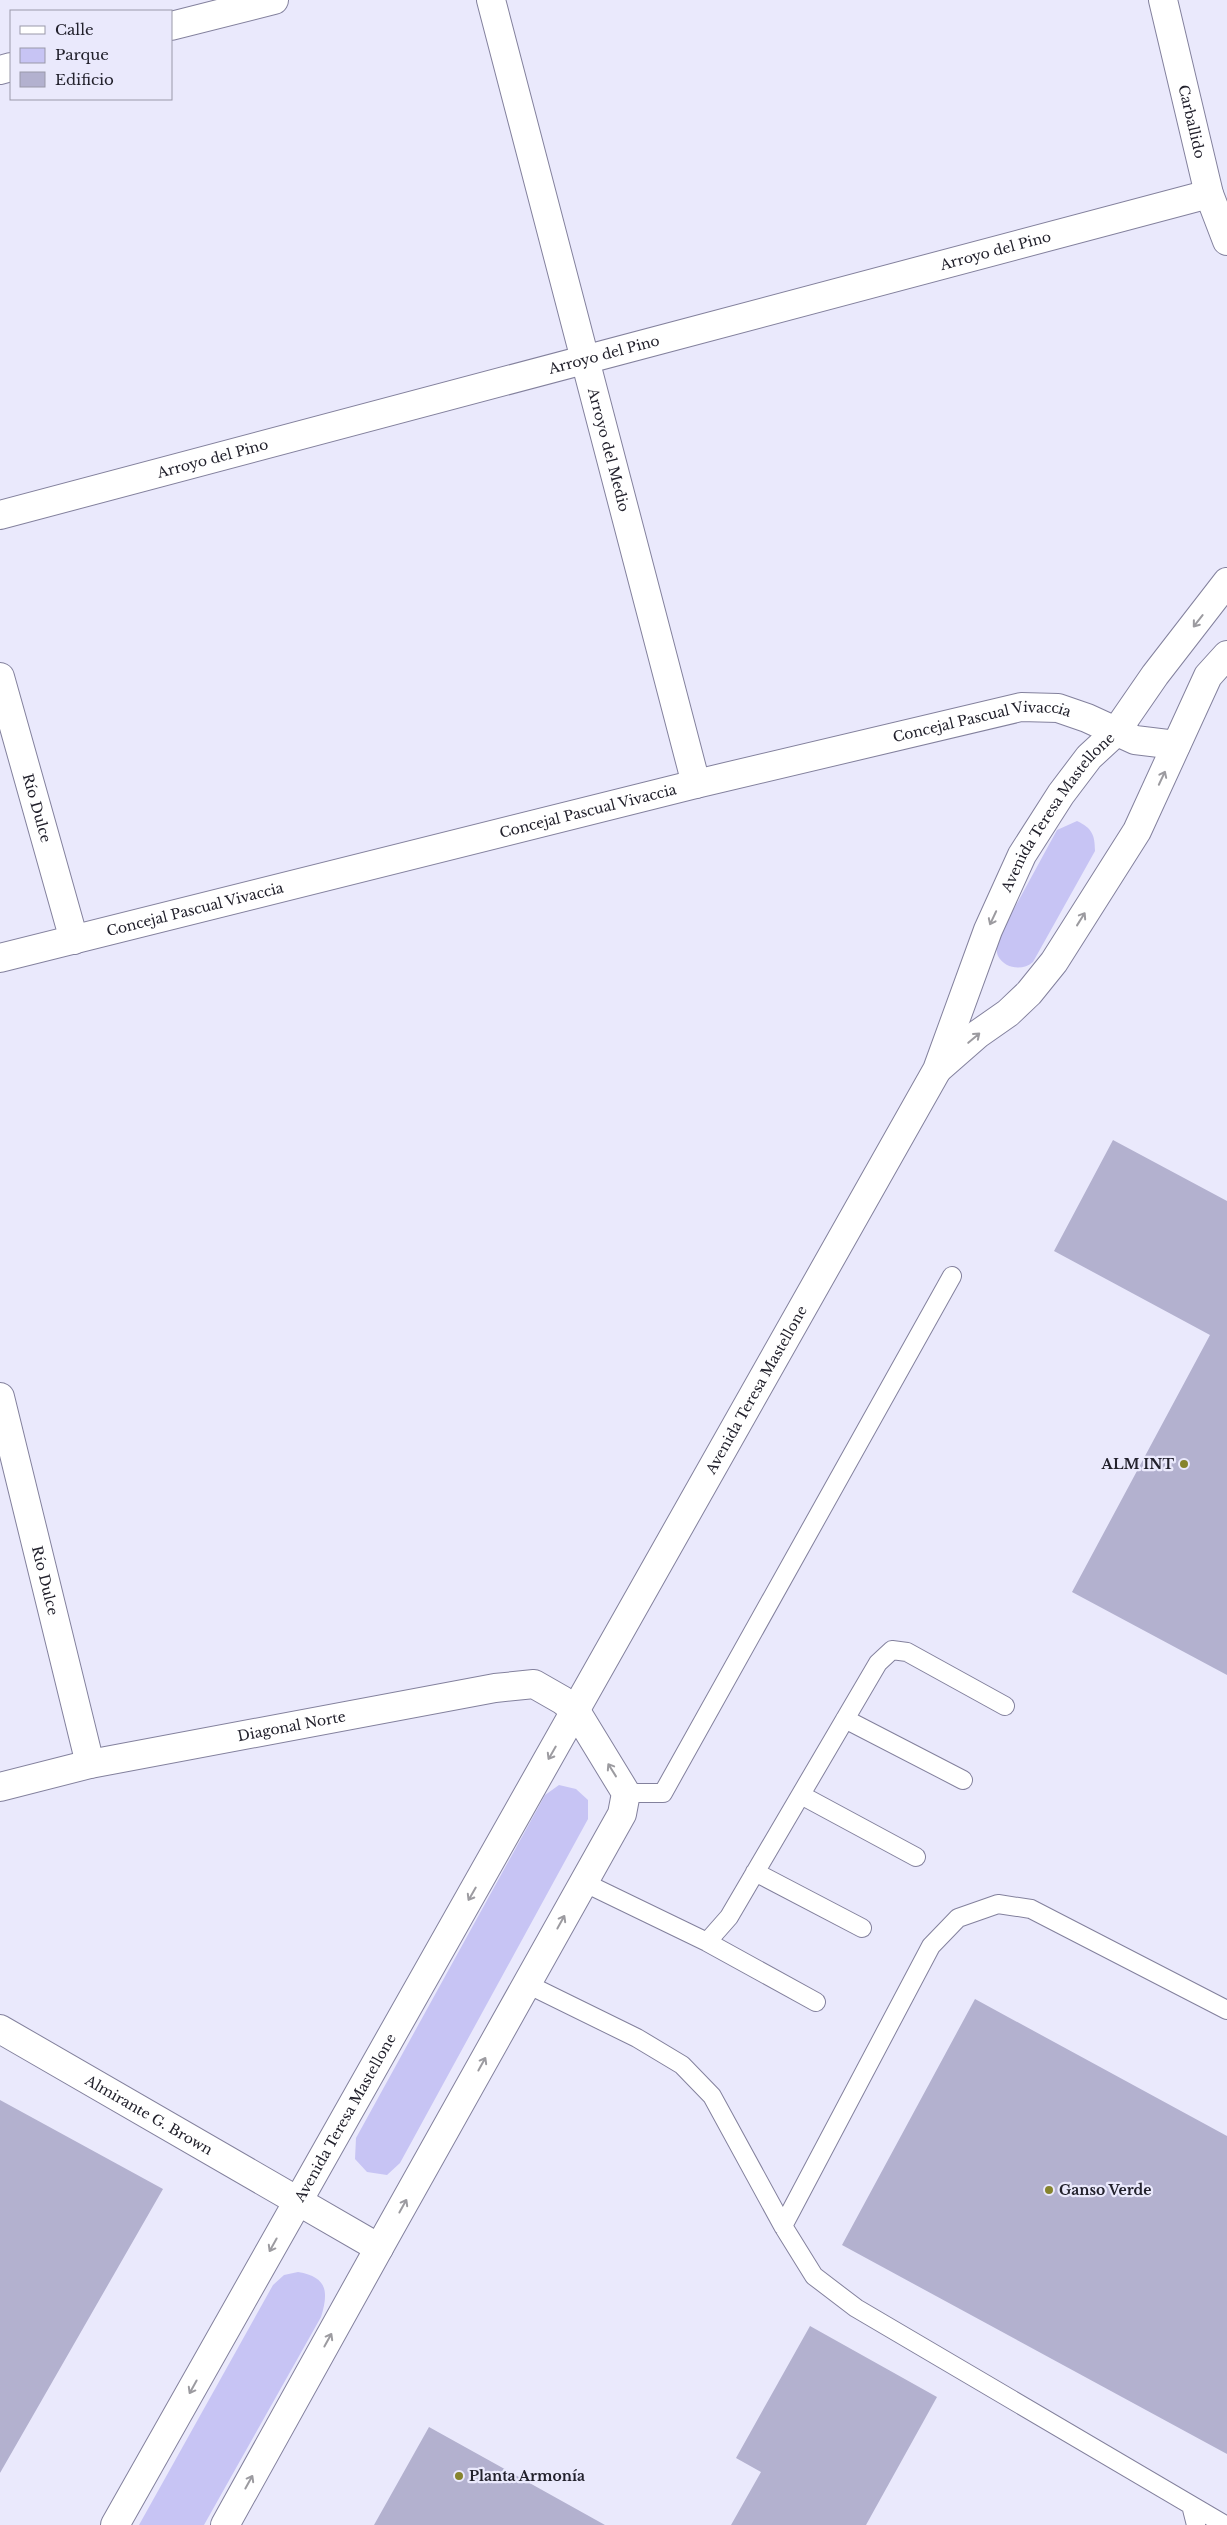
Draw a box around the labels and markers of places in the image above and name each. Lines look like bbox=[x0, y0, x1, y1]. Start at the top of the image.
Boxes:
place label: ALM INT bbox=[1101, 1455, 1174, 1473]
marker: ALM INT bbox=[1178, 1458, 1190, 1470]
place label: Ganso Verde bbox=[1059, 2181, 1151, 2199]
marker: Ganso Verde bbox=[1043, 2184, 1055, 2196]
place label: Planta Armonía bbox=[469, 2467, 585, 2485]
marker: Planta Armonía bbox=[453, 2470, 465, 2482]

